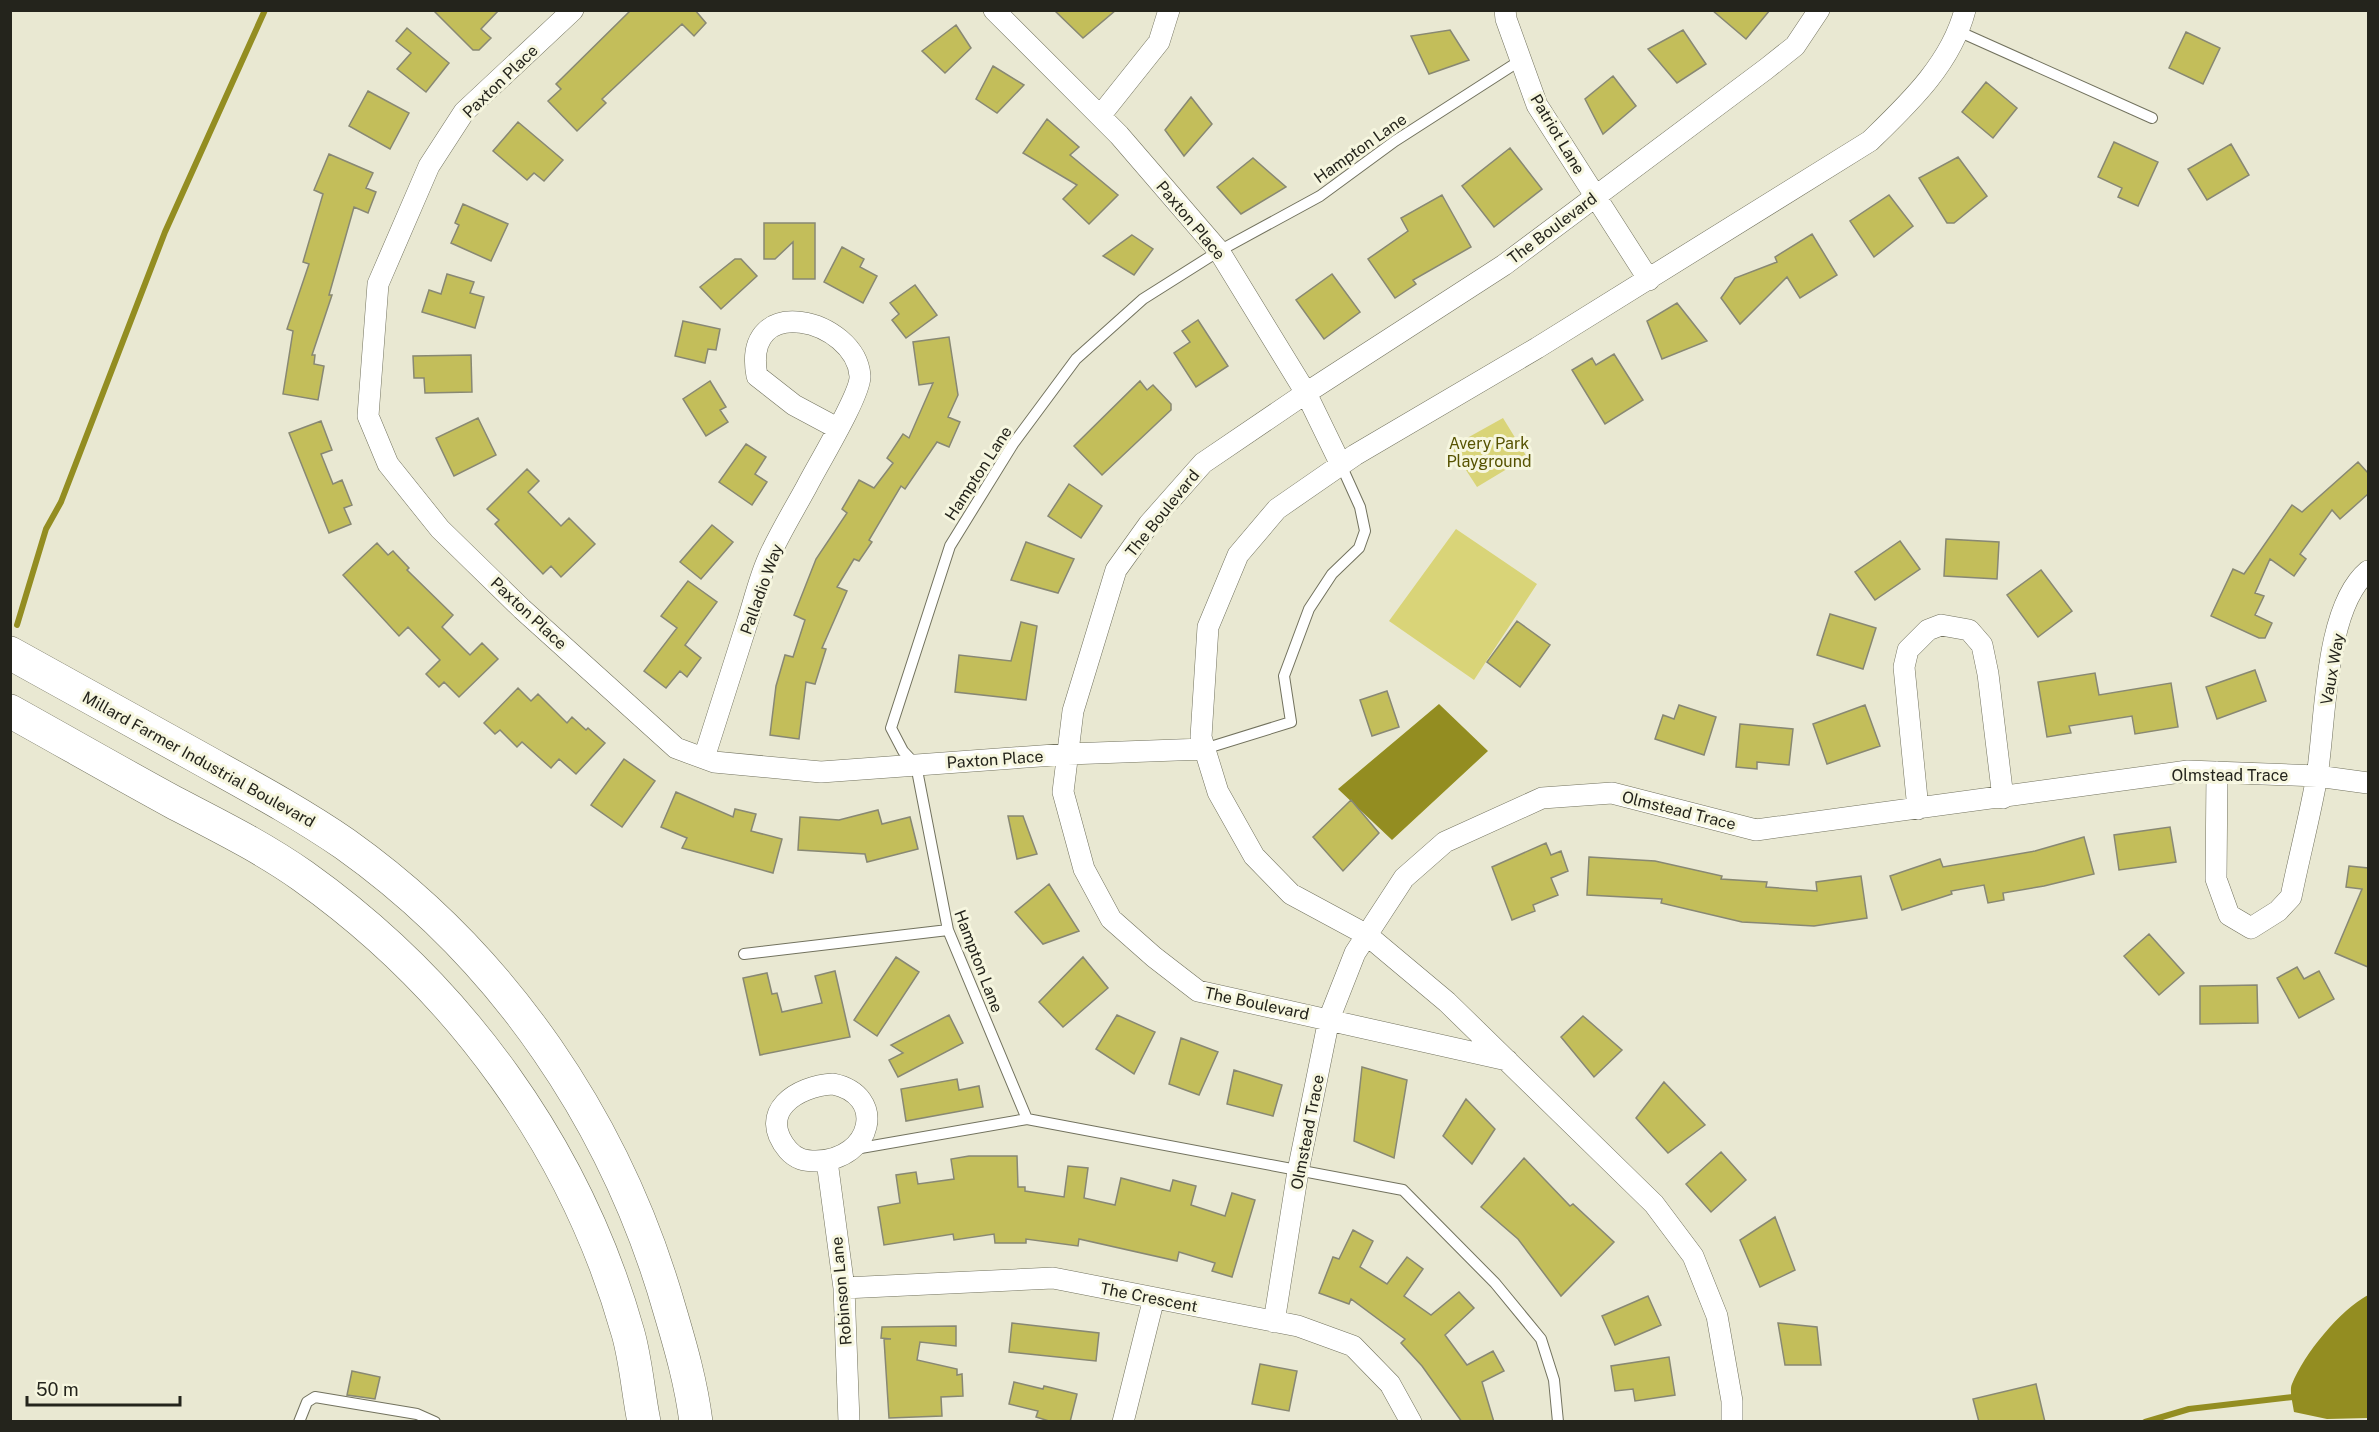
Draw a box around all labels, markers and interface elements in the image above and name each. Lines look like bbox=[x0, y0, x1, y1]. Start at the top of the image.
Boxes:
street label: Paxton Place bbox=[459, 41, 542, 122]
street label: Patriot Lane bbox=[1526, 91, 1589, 178]
street label: Hampton Lane bbox=[1310, 110, 1410, 187]
street label: Paxton Place bbox=[1152, 177, 1229, 264]
street label: The Boulevard bbox=[1504, 189, 1601, 268]
street label: Hampton Lane bbox=[941, 423, 1016, 524]
park label: Avery Park Playground bbox=[1446, 434, 1532, 471]
street label: The Boulevard bbox=[1121, 466, 1203, 561]
street label: Palladio Way bbox=[736, 541, 787, 637]
street label: Paxton Place bbox=[487, 573, 571, 653]
street label: Vaux Way bbox=[2317, 631, 2348, 706]
street label: Millard Farmer Industrial Boulevard bbox=[79, 687, 318, 831]
street label: Paxton Place bbox=[946, 747, 1044, 772]
street label: Olmstead Trace bbox=[2172, 766, 2288, 785]
street label: Olmstead Trace bbox=[1620, 787, 1738, 834]
street label: Hampton Lane bbox=[950, 907, 1007, 1015]
street label: The Boulevard bbox=[1203, 983, 1311, 1024]
street label: Olmstead Trace bbox=[1287, 1073, 1328, 1191]
street label: Robinson Lane bbox=[827, 1236, 856, 1346]
street label: The Crescent bbox=[1099, 1279, 1199, 1316]
scale bar bbox=[27, 1369, 180, 1407]
text: 50 m bbox=[36, 1379, 79, 1400]

